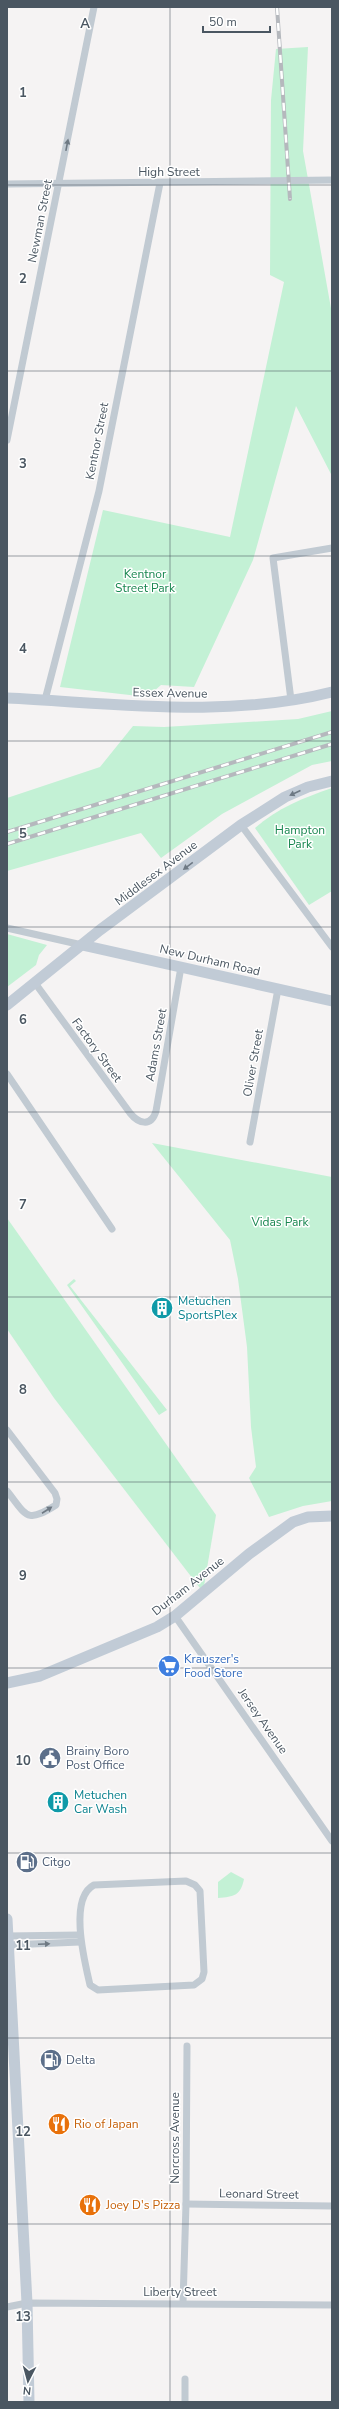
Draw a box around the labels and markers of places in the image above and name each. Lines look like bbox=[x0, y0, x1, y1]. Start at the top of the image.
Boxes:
place label: Metuchen SportsPlex bbox=[178, 1293, 238, 1323]
building icon: Metuchen SportsPlex bbox=[149, 1295, 175, 1321]
place label: Krauszer's Food Store bbox=[184, 1651, 243, 1681]
supermarket icon: Krauszer's Food Store bbox=[156, 1653, 182, 1679]
place label: Brainy Boro Post Office bbox=[66, 1743, 130, 1773]
public building icon: Brainy Boro Post Office bbox=[37, 1745, 63, 1771]
place label: Metuchen Car Wash bbox=[74, 1787, 127, 1817]
building icon: Metuchen Car Wash bbox=[45, 1789, 71, 1815]
fuel station icon: Citgo bbox=[14, 1849, 40, 1875]
place label: Citgo bbox=[42, 1854, 71, 1870]
fuel station icon: Delta bbox=[38, 2047, 64, 2073]
place label: Delta bbox=[66, 2052, 95, 2068]
restaurant icon: Rio of Japan bbox=[46, 2111, 72, 2137]
place label: Rio of Japan bbox=[74, 2116, 139, 2132]
restaurant icon: Joey D's Pizza bbox=[77, 2192, 103, 2218]
place label: Joey D's Pizza bbox=[105, 2197, 180, 2213]

